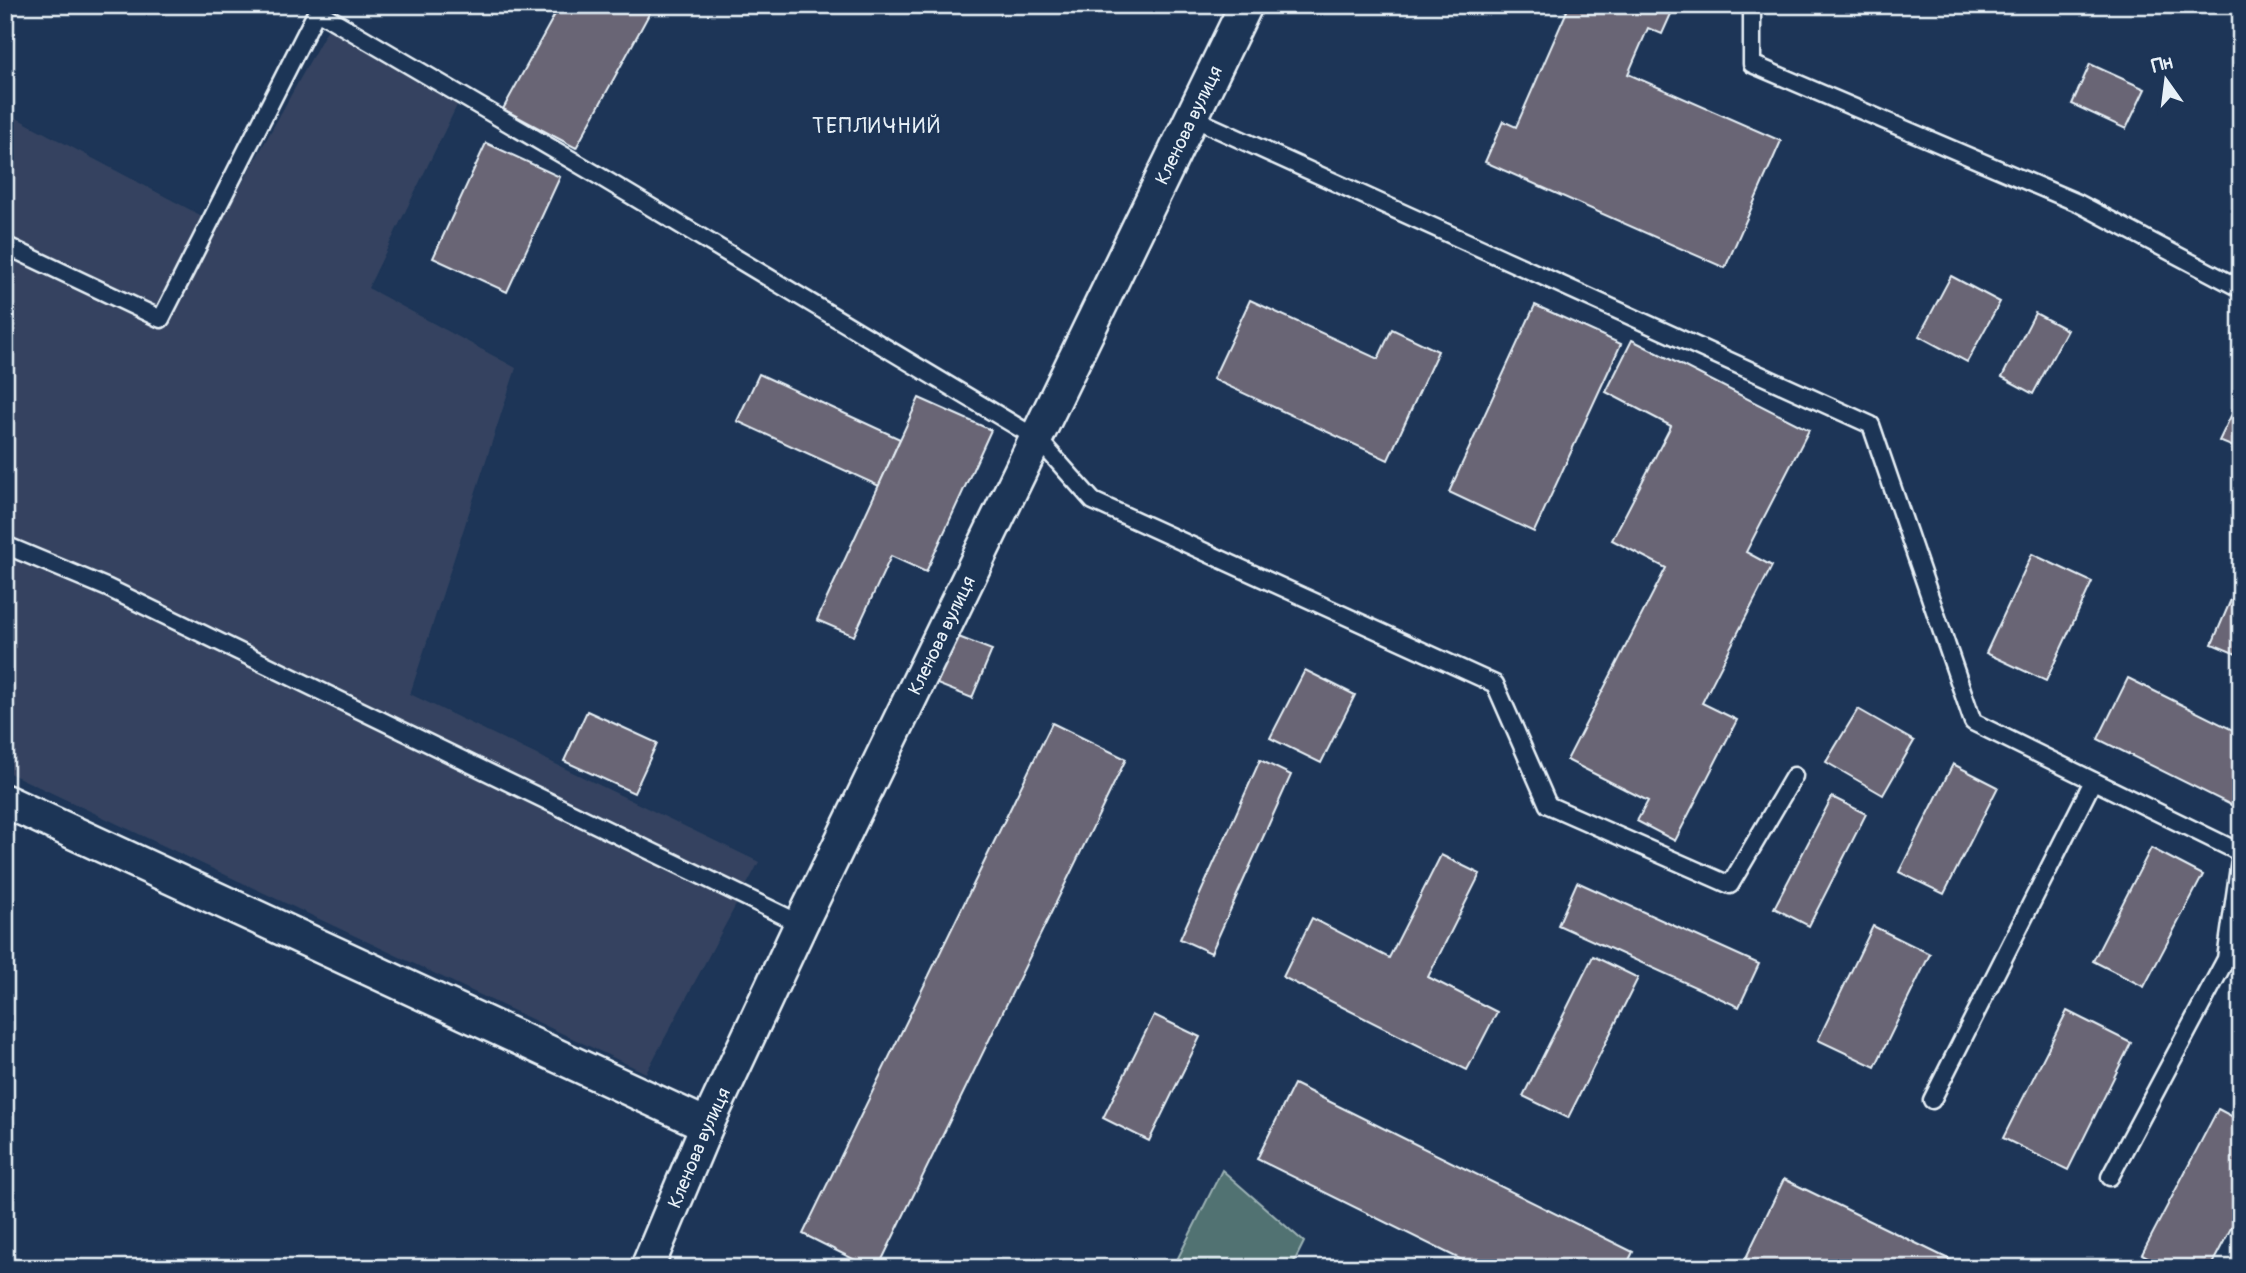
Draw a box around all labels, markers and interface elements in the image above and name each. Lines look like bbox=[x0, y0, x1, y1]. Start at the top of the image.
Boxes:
north arrow bbox=[2130, 46, 2200, 116]
text: Пн bbox=[2149, 50, 2175, 79]
street label: Кленова вулиця bbox=[1150, 62, 1228, 189]
district label: ТЕПЛИЧНИЙ bbox=[812, 113, 942, 140]
street label: Кленова вулиця bbox=[903, 572, 981, 699]
street label: Кленова вулиця bbox=[663, 1084, 736, 1212]

